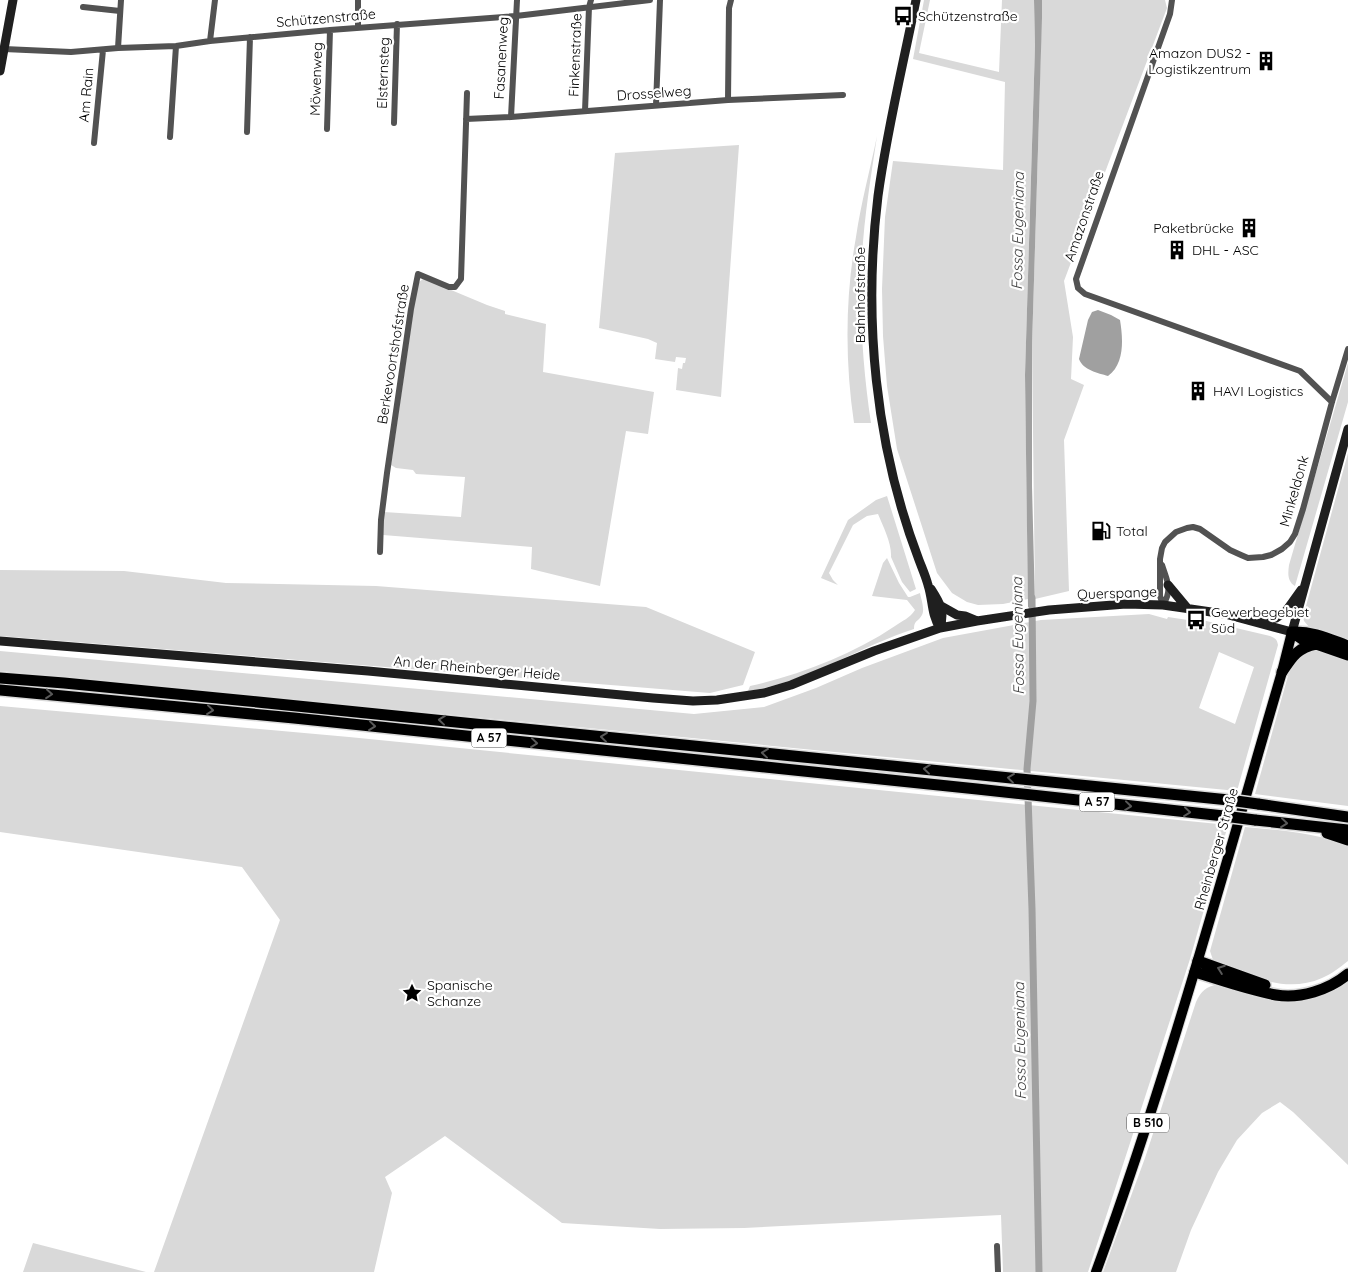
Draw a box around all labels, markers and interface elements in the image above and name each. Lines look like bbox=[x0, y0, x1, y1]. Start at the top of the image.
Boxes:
street label: Schützenstraße bbox=[276, 5, 377, 31]
bus stop icon: Schützenstraße bbox=[892, 5, 914, 27]
place label: Schützenstraße bbox=[918, 7, 1018, 25]
street label: Finkenstraße bbox=[565, 13, 585, 97]
street label: Fasanenweg bbox=[490, 16, 512, 100]
street label: Elsternsteg bbox=[373, 37, 393, 109]
street label: Möwenweg bbox=[306, 42, 326, 116]
place label: Amazon DUS2 - Logistikzentrum bbox=[1148, 44, 1251, 78]
building icon: Amazon DUS2 - Logistikzentrum bbox=[1255, 50, 1277, 72]
street label: Am Rain bbox=[75, 67, 97, 123]
street label: Drosselweg bbox=[616, 81, 692, 105]
street label: Amazonstraße bbox=[1060, 168, 1108, 264]
water label: Fossa Eugeniana bbox=[1007, 171, 1028, 290]
building icon: Paketbrücke bbox=[1238, 217, 1260, 239]
place label: Paketbrücke bbox=[1153, 219, 1234, 237]
building icon: DHL - ASC bbox=[1166, 239, 1188, 261]
place label: DHL - ASC bbox=[1192, 241, 1259, 259]
street label: Bahnhofstraße bbox=[851, 247, 869, 343]
street label: Berkevoortshofstraße bbox=[373, 283, 413, 425]
building icon: HAVI Logistics bbox=[1187, 380, 1209, 402]
place label: HAVI Logistics bbox=[1213, 382, 1303, 400]
street label: Minkeldonk bbox=[1275, 453, 1313, 529]
fuel station icon: Total bbox=[1090, 520, 1112, 542]
place label: Total bbox=[1116, 522, 1148, 540]
water label: Fossa Eugeniana bbox=[1007, 576, 1028, 695]
street label: Querspange bbox=[1077, 583, 1157, 603]
place label: Gewerbegebiet Süd bbox=[1211, 603, 1310, 637]
bus stop icon: Gewerbegebiet Süd bbox=[1185, 609, 1207, 631]
street label: An der Rheinberger Heide bbox=[393, 652, 561, 684]
one-way arrow bbox=[45, 688, 53, 699]
one-way arrow bbox=[207, 704, 215, 715]
one-way arrow bbox=[438, 715, 446, 726]
one-way arrow bbox=[368, 720, 376, 731]
road number: A 57 bbox=[472, 728, 506, 748]
one-way arrow bbox=[599, 732, 607, 743]
one-way arrow bbox=[530, 737, 538, 748]
one-way arrow bbox=[761, 748, 769, 759]
one-way arrow bbox=[923, 764, 931, 775]
one-way arrow bbox=[1006, 773, 1014, 784]
street label: Rheinberger Straße bbox=[1190, 786, 1242, 912]
road number: A 57 bbox=[1080, 792, 1114, 812]
one-way arrow bbox=[1124, 800, 1132, 811]
one-way arrow bbox=[1184, 806, 1192, 817]
one-way arrow bbox=[1280, 817, 1288, 828]
one-way arrow bbox=[1217, 965, 1226, 975]
place label: Spanische Schanze bbox=[427, 976, 493, 1010]
water label: Fossa Eugeniana bbox=[1009, 981, 1030, 1100]
place icon: Spanische Schanze bbox=[401, 982, 423, 1004]
road number: B 510 bbox=[1127, 1114, 1169, 1132]

